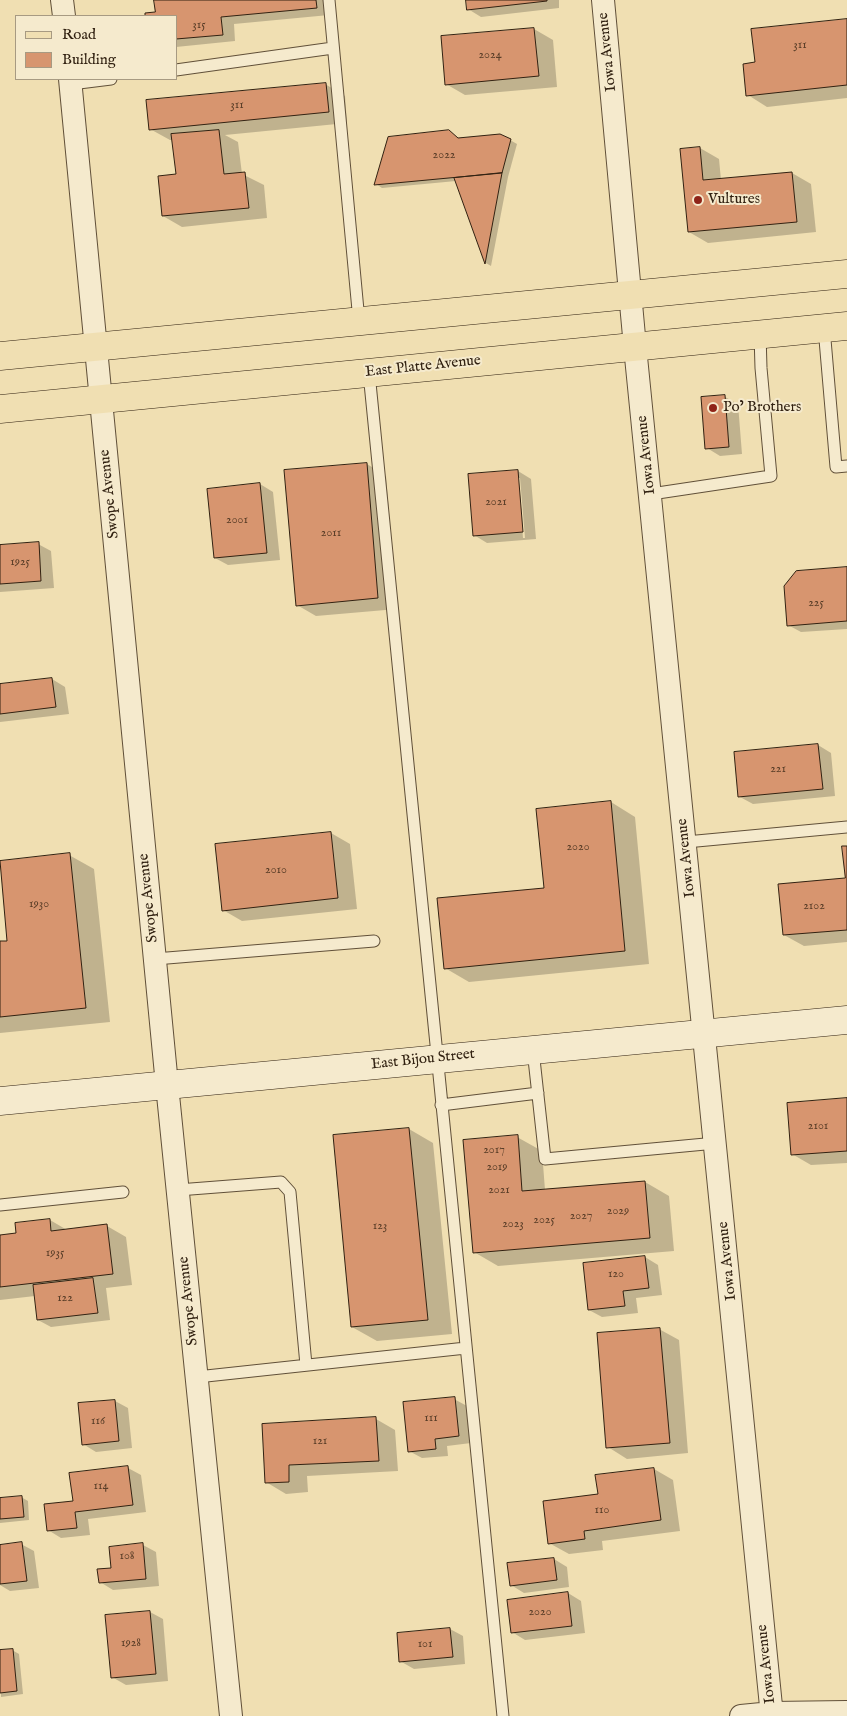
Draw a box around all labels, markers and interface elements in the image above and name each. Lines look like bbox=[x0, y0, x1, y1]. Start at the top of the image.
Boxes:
street label: Iowa Avenue bbox=[595, 11, 621, 93]
legend bbox=[15, 15, 178, 80]
house number: 315 bbox=[192, 19, 206, 33]
text: Road bbox=[62, 25, 96, 44]
house number: 311 bbox=[793, 39, 807, 53]
house number: 2024 bbox=[478, 49, 502, 63]
text: Building bbox=[62, 50, 116, 69]
house number: 311 bbox=[230, 99, 244, 113]
house number: 2022 bbox=[433, 149, 455, 163]
place label: Vultures bbox=[708, 191, 760, 209]
marker: Vultures bbox=[692, 194, 704, 206]
street label: East Platte Avenue bbox=[364, 352, 482, 382]
place label: Po’ Brothers bbox=[723, 399, 801, 417]
marker: Po’ Brothers bbox=[707, 402, 719, 414]
street label: Iowa Avenue bbox=[634, 414, 660, 496]
street label: Swope Avenue bbox=[96, 449, 124, 539]
house number: 2021 bbox=[485, 496, 507, 510]
house number: 2001 bbox=[226, 514, 248, 528]
house number: 2011 bbox=[321, 527, 341, 541]
house number: 1925 bbox=[10, 556, 30, 570]
house number: 225 bbox=[808, 597, 824, 611]
house number: 221 bbox=[770, 763, 786, 777]
street label: Iowa Avenue bbox=[674, 817, 700, 899]
house number: 2020 bbox=[566, 841, 590, 855]
street label: Swope Avenue bbox=[135, 853, 163, 943]
house number: 2010 bbox=[265, 864, 287, 878]
house number: 1930 bbox=[29, 898, 49, 912]
house number: 2102 bbox=[803, 900, 825, 914]
street label: East Bijou Street bbox=[370, 1046, 476, 1074]
house number: 2101 bbox=[808, 1120, 828, 1134]
house number: 2017 bbox=[483, 1144, 505, 1158]
house number: 2019 bbox=[486, 1161, 508, 1175]
house number: 2021 bbox=[488, 1184, 510, 1198]
house number: 2029 bbox=[607, 1205, 629, 1219]
house number: 2027 bbox=[570, 1210, 592, 1224]
house number: 2025 bbox=[533, 1214, 555, 1228]
house number: 2023 bbox=[502, 1218, 524, 1232]
house number: 123 bbox=[373, 1220, 387, 1234]
street label: Iowa Avenue bbox=[715, 1220, 741, 1302]
house number: 1935 bbox=[46, 1247, 64, 1261]
street label: Swope Avenue bbox=[175, 1256, 203, 1346]
house number: 120 bbox=[608, 1268, 624, 1282]
house number: 122 bbox=[57, 1292, 73, 1306]
house number: 111 bbox=[424, 1412, 438, 1426]
house number: 116 bbox=[91, 1415, 105, 1429]
house number: 121 bbox=[313, 1435, 327, 1449]
house number: 114 bbox=[94, 1480, 108, 1494]
house number: 110 bbox=[595, 1504, 609, 1518]
house number: 108 bbox=[119, 1550, 135, 1564]
house number: 2020 bbox=[528, 1606, 552, 1620]
street label: Iowa Avenue bbox=[754, 1623, 780, 1705]
house number: 1928 bbox=[121, 1637, 141, 1651]
house number: 101 bbox=[418, 1638, 432, 1652]

